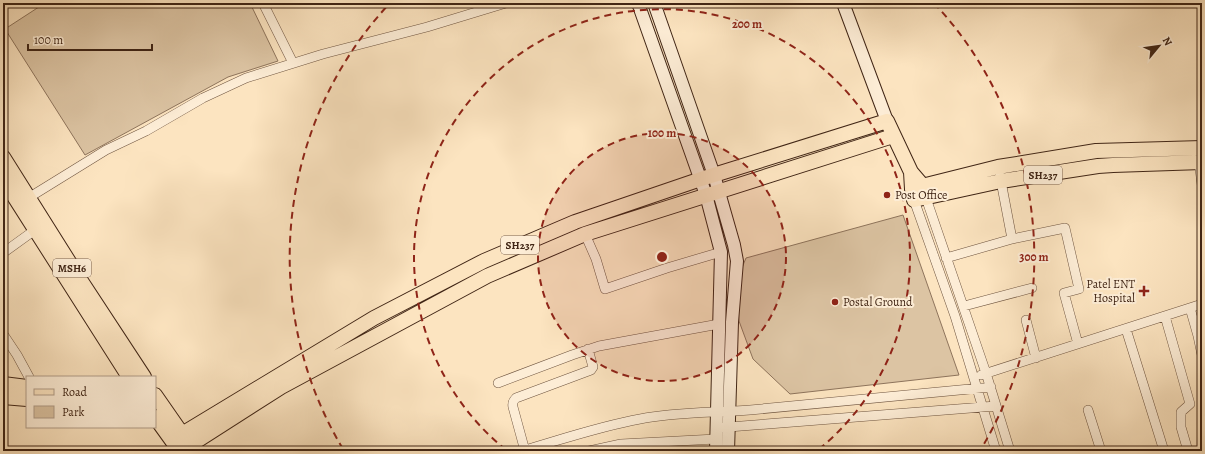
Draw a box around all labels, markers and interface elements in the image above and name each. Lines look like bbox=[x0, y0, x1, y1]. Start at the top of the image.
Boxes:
text: 200 m bbox=[732, 16, 762, 32]
scale bar bbox=[28, 26, 152, 52]
north arrow bbox=[1139, 26, 1179, 66]
text: 100 m bbox=[34, 32, 63, 48]
text: N bbox=[1159, 34, 1176, 49]
text: 100 m bbox=[648, 125, 676, 141]
road number: SH237 bbox=[1024, 166, 1062, 184]
place label: Post Office bbox=[895, 187, 947, 203]
marker: Post Office bbox=[882, 190, 892, 200]
road number: SH237 bbox=[501, 236, 539, 254]
text: 300 m bbox=[1019, 249, 1049, 265]
centre of rings bbox=[655, 250, 669, 264]
road number: MSH6 bbox=[53, 259, 91, 277]
place label: Patel ENT Hospital bbox=[1086, 276, 1135, 306]
marker: Patel ENT Hospital bbox=[1138, 285, 1150, 297]
place label: Postal Ground bbox=[843, 294, 913, 310]
marker: Postal Ground bbox=[830, 297, 840, 307]
legend bbox=[26, 376, 156, 428]
text: Road bbox=[62, 384, 88, 400]
text: Park bbox=[62, 404, 85, 420]

